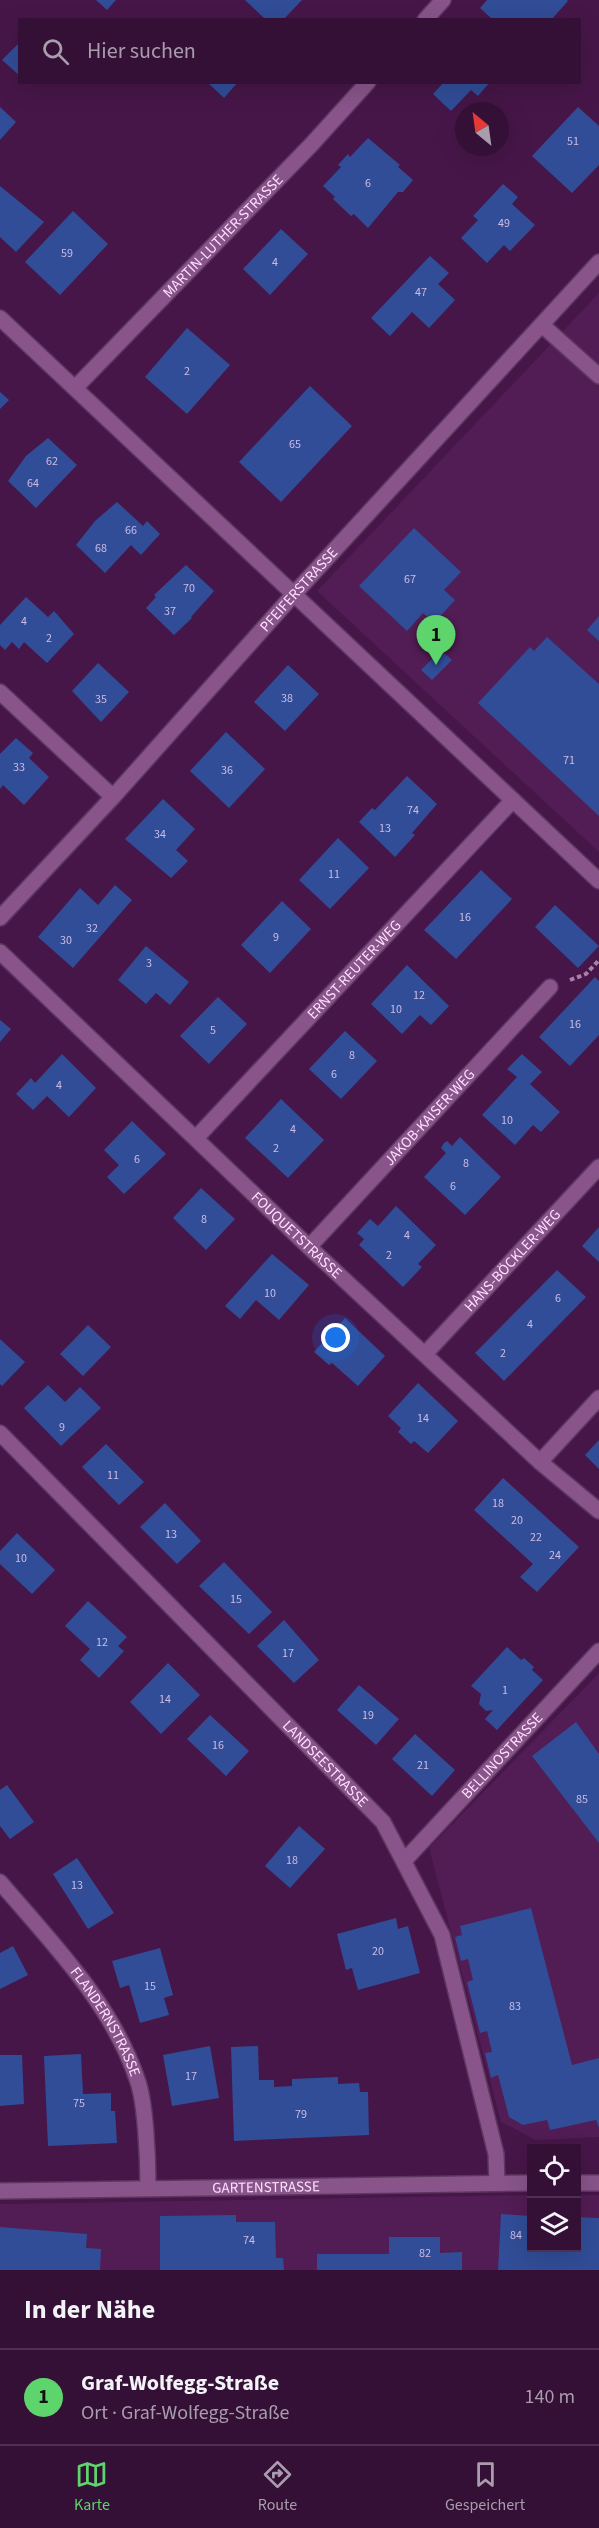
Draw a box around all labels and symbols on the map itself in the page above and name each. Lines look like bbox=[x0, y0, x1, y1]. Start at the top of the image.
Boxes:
north arrow bbox=[455, 102, 509, 156]
house number: 51 bbox=[567, 133, 579, 150]
street label: MARTIN-LUTHER-STRASSE bbox=[158, 170, 288, 303]
house number: 6 bbox=[365, 175, 371, 192]
house number: 49 bbox=[498, 215, 510, 232]
house number: 59 bbox=[61, 245, 73, 262]
house number: 4 bbox=[272, 254, 278, 271]
house number: 47 bbox=[415, 284, 427, 301]
house number: 2 bbox=[184, 363, 190, 380]
house number: 65 bbox=[289, 436, 301, 453]
house number: 62 bbox=[46, 453, 58, 470]
house number: 64 bbox=[27, 475, 39, 492]
house number: 66 bbox=[125, 522, 137, 539]
house number: 68 bbox=[95, 540, 107, 557]
street label: PFEIFERSTRASSE bbox=[255, 543, 343, 637]
house number: 67 bbox=[404, 571, 416, 588]
house number: 70 bbox=[183, 580, 195, 597]
house number: 37 bbox=[164, 603, 176, 620]
house number: 4 bbox=[21, 613, 27, 630]
pin: 1 bbox=[416, 616, 456, 665]
house number: 2 bbox=[46, 630, 52, 647]
house number: 38 bbox=[281, 690, 293, 707]
house number: 35 bbox=[95, 691, 107, 708]
house number: 71 bbox=[563, 752, 575, 769]
house number: 33 bbox=[13, 759, 25, 776]
house number: 36 bbox=[221, 762, 233, 779]
house number: 74 bbox=[407, 802, 419, 819]
house number: 13 bbox=[379, 820, 391, 837]
house number: 34 bbox=[154, 826, 166, 843]
house number: 11 bbox=[328, 866, 340, 883]
house number: 16 bbox=[459, 909, 471, 926]
street label: ERNST-REUTER-WEG bbox=[303, 916, 406, 1024]
house number: 32 bbox=[86, 920, 98, 937]
house number: 9 bbox=[273, 929, 279, 946]
house number: 30 bbox=[60, 932, 72, 949]
house number: 3 bbox=[146, 955, 152, 972]
house number: 12 bbox=[413, 987, 425, 1004]
house number: 10 bbox=[390, 1001, 402, 1018]
house number: 16 bbox=[569, 1016, 581, 1033]
house number: 5 bbox=[210, 1022, 216, 1039]
house number: 8 bbox=[349, 1047, 355, 1064]
street label: JAKOB-KAISER-WEG bbox=[379, 1064, 480, 1171]
house number: 6 bbox=[331, 1066, 337, 1083]
house number: 4 bbox=[56, 1077, 62, 1094]
house number: 10 bbox=[501, 1112, 513, 1129]
house number: 4 bbox=[290, 1121, 296, 1138]
house number: 2 bbox=[273, 1140, 279, 1157]
house number: 6 bbox=[134, 1151, 140, 1168]
house number: 8 bbox=[463, 1155, 469, 1172]
house number: 6 bbox=[450, 1178, 456, 1195]
street label: FOUQUETSTRASSE bbox=[246, 1187, 347, 1284]
street label: HANS-BÖCKLER-WEG bbox=[459, 1205, 566, 1317]
house number: 8 bbox=[201, 1211, 207, 1228]
house number: 4 bbox=[404, 1227, 410, 1244]
house number: 2 bbox=[386, 1247, 392, 1264]
house number: 10 bbox=[264, 1285, 276, 1302]
house number: 6 bbox=[555, 1290, 561, 1307]
house number: 4 bbox=[527, 1316, 533, 1333]
your location bbox=[321, 1323, 350, 1352]
house number: 2 bbox=[500, 1345, 506, 1362]
house number: 14 bbox=[417, 1410, 429, 1427]
house number: 9 bbox=[59, 1419, 65, 1436]
house number: 11 bbox=[107, 1467, 119, 1484]
house number: 18 bbox=[492, 1495, 504, 1512]
house number: 20 bbox=[511, 1512, 523, 1529]
house number: 13 bbox=[165, 1526, 177, 1543]
house number: 22 bbox=[530, 1529, 542, 1546]
house number: 24 bbox=[549, 1547, 561, 1564]
house number: 10 bbox=[15, 1550, 27, 1567]
house number: 15 bbox=[230, 1591, 242, 1608]
house number: 12 bbox=[96, 1634, 108, 1651]
house number: 17 bbox=[282, 1645, 294, 1662]
house number: 1 bbox=[502, 1682, 508, 1699]
house number: 14 bbox=[159, 1691, 171, 1708]
house number: 19 bbox=[362, 1707, 374, 1724]
street label: BELLINOSTRASSE bbox=[457, 1708, 548, 1804]
street label: LANDSEESTRASSE bbox=[278, 1716, 373, 1812]
house number: 16 bbox=[212, 1737, 224, 1754]
house number: 21 bbox=[417, 1757, 429, 1774]
house number: 85 bbox=[576, 1791, 588, 1808]
house number: 18 bbox=[286, 1852, 298, 1869]
house number: 13 bbox=[71, 1877, 83, 1894]
house number: 20 bbox=[372, 1943, 384, 1960]
street label: FLANDERNSTRASSE bbox=[65, 1963, 145, 2080]
house number: 15 bbox=[144, 1978, 156, 1995]
house number: 83 bbox=[509, 1998, 521, 2015]
house number: 17 bbox=[185, 2068, 197, 2085]
house number: 75 bbox=[73, 2095, 85, 2112]
house number: 79 bbox=[295, 2106, 307, 2123]
street label: GARTENSTRASSE bbox=[212, 2176, 320, 2199]
house number: 84 bbox=[510, 2227, 522, 2244]
house number: 74 bbox=[243, 2232, 255, 2249]
house number: 82 bbox=[419, 2245, 431, 2262]

